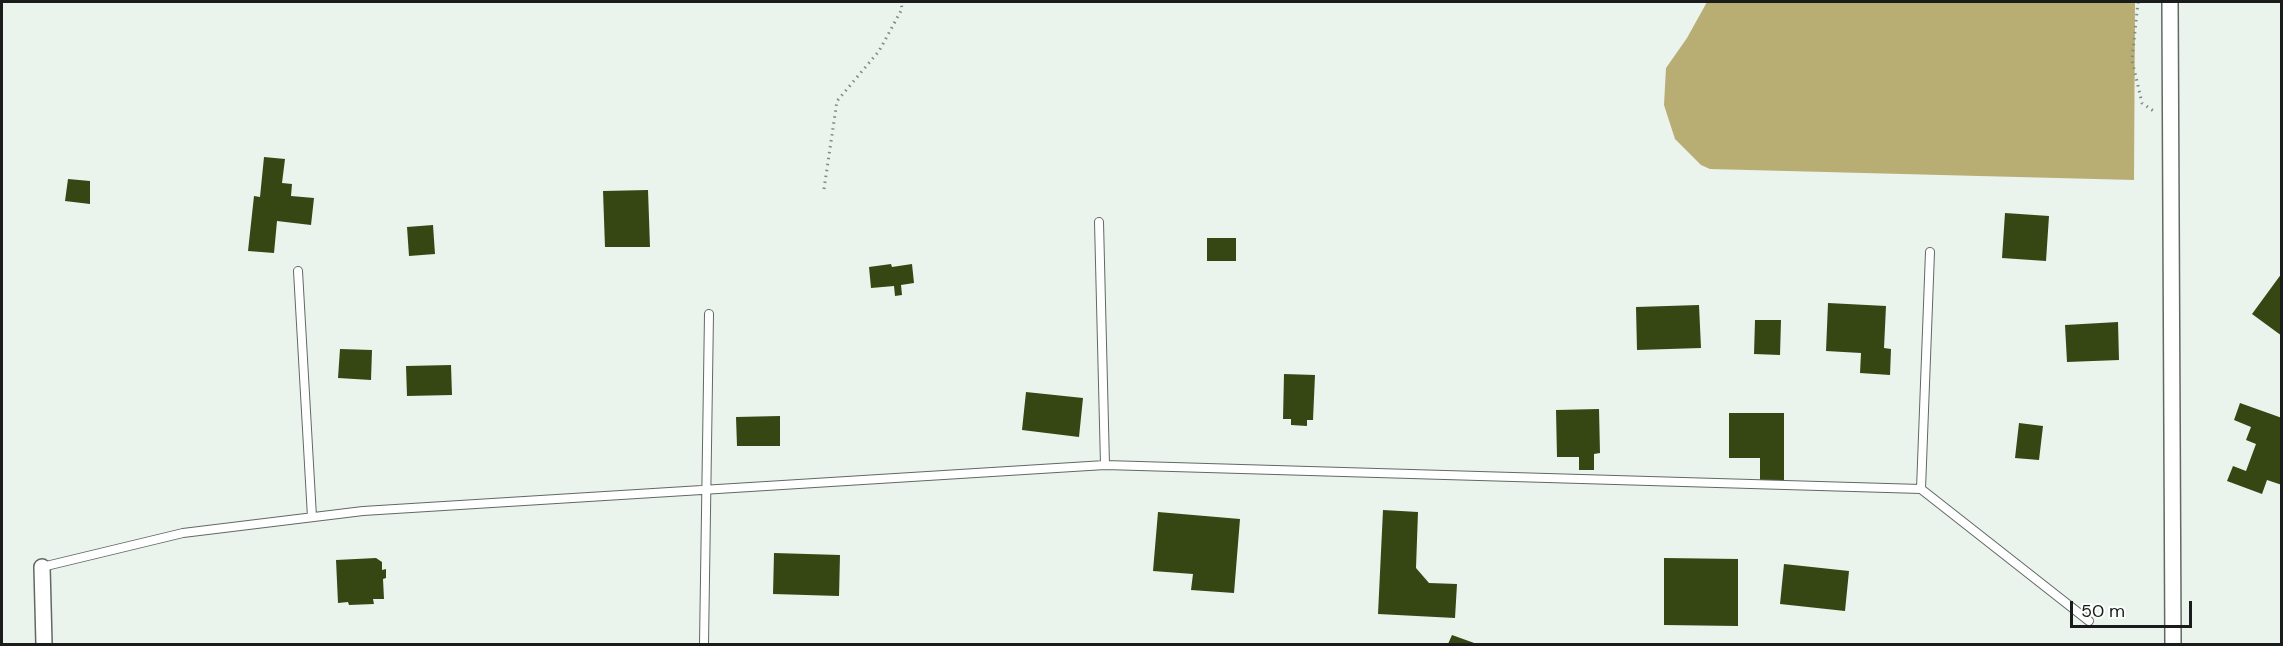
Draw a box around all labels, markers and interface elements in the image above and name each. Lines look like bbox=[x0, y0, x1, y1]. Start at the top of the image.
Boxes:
scale bar bbox=[2073, 589, 2194, 627]
text: 50 m bbox=[2081, 599, 2125, 623]

